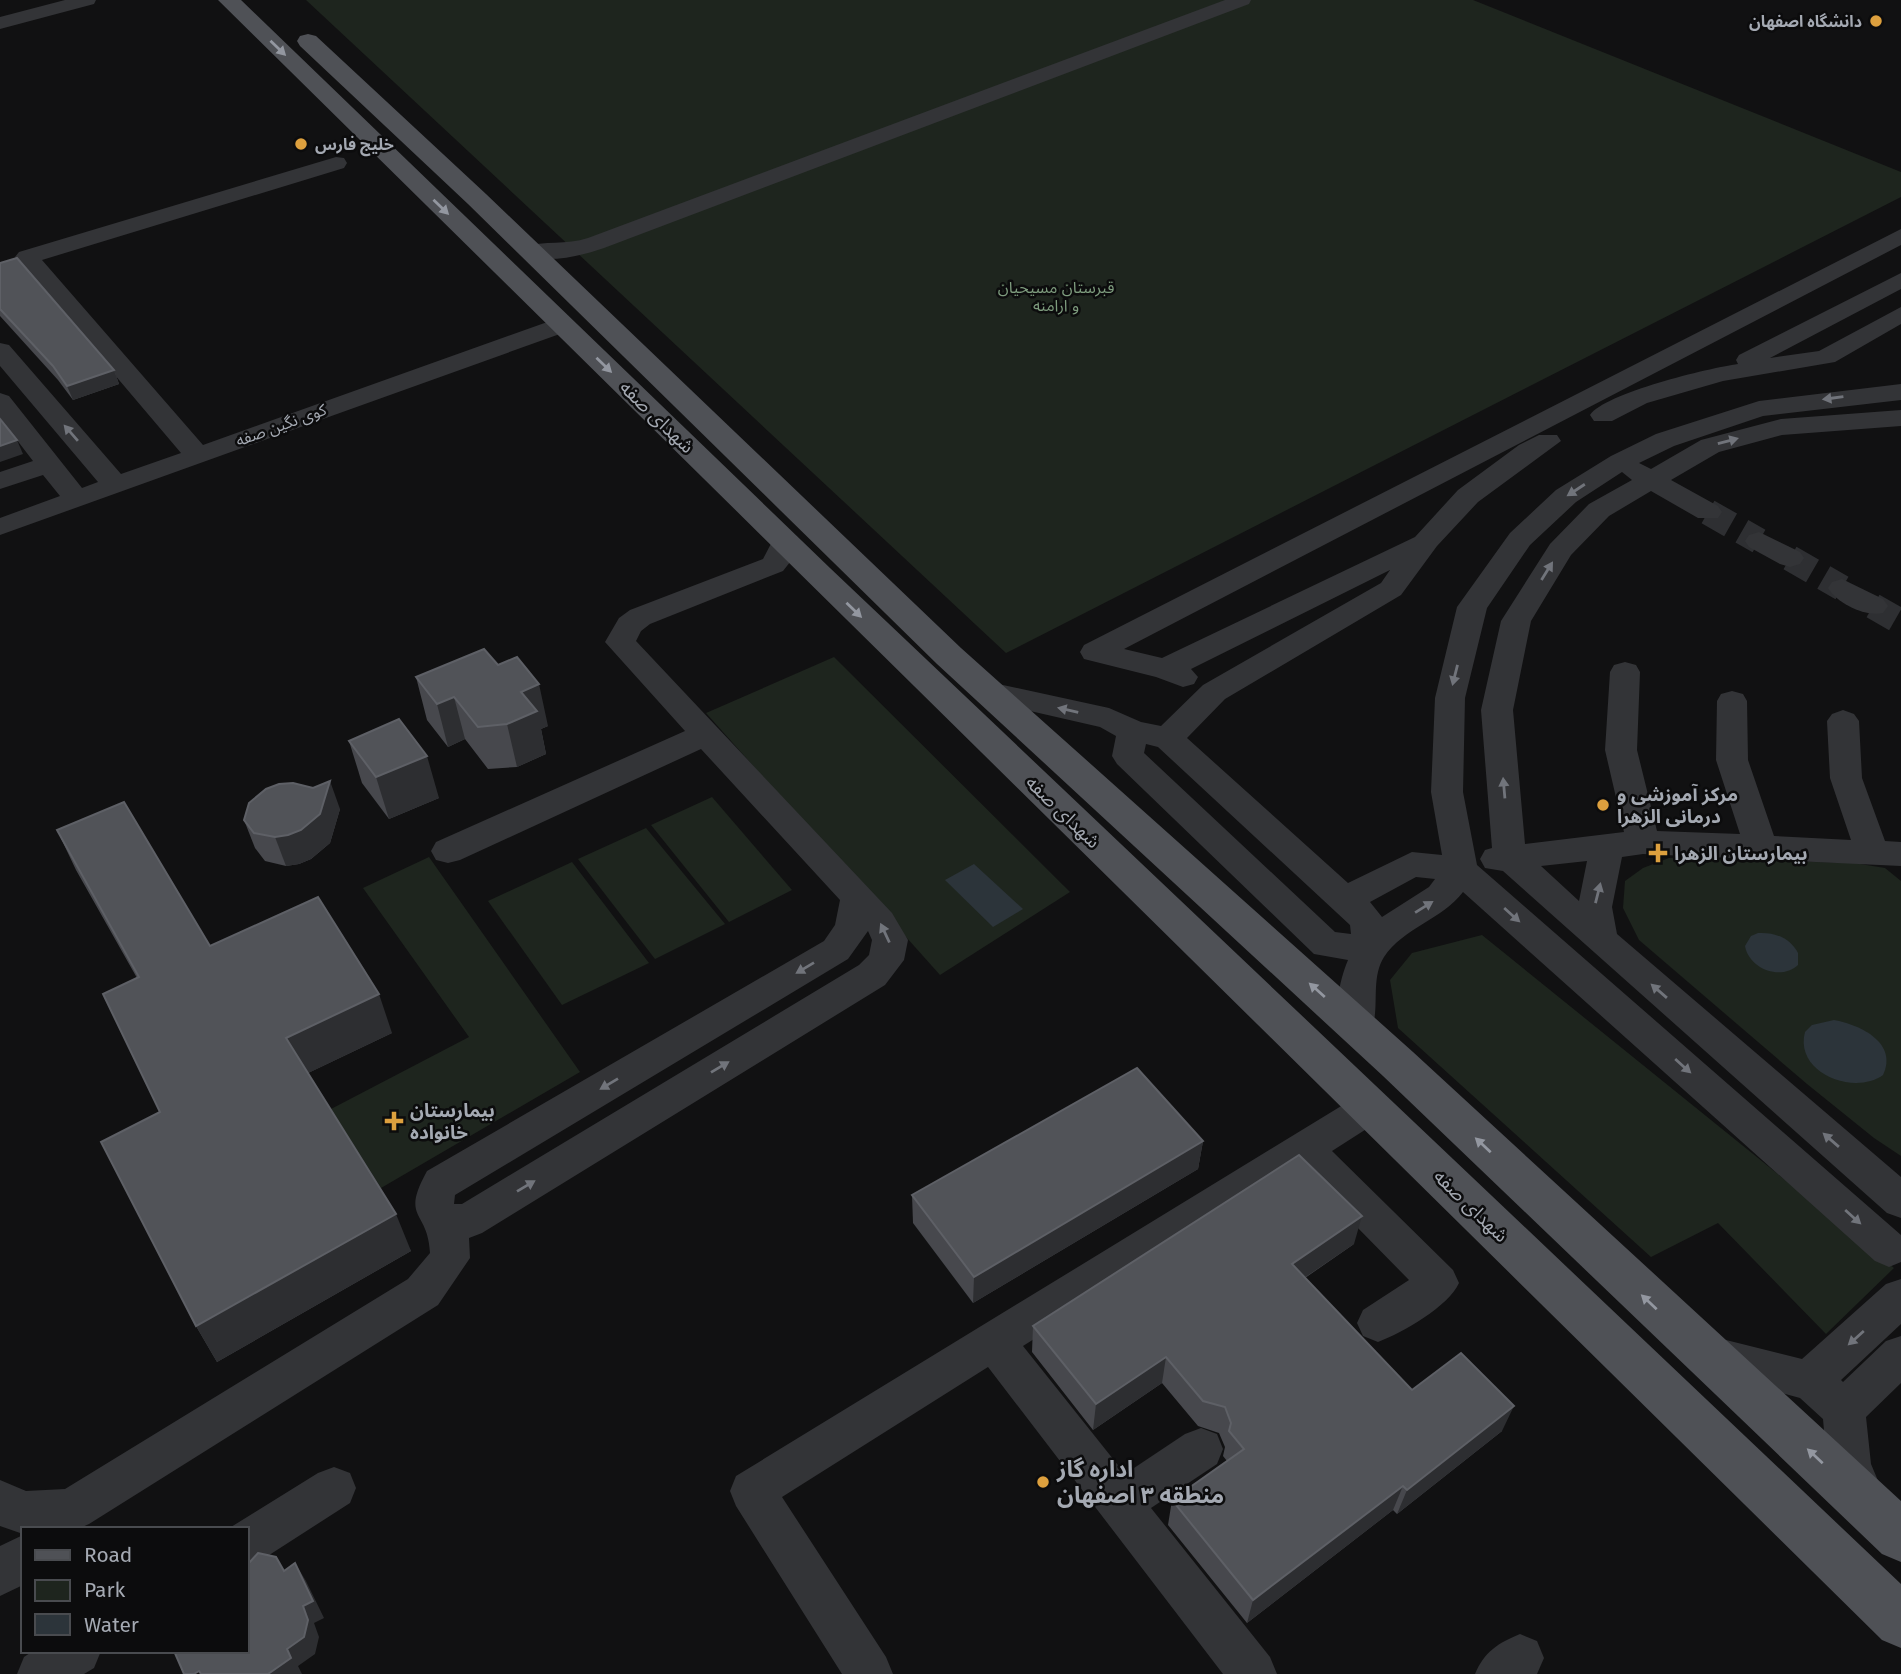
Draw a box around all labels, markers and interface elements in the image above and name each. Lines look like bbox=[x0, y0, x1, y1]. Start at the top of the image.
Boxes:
place label: دانشگاه اصفهان bbox=[1749, 12, 1862, 31]
marker: دانشگاه اصفهان bbox=[1868, 13, 1884, 29]
one-way arrow bbox=[269, 39, 286, 55]
place label: خلیج فارس bbox=[315, 135, 394, 157]
marker: خلیج فارس bbox=[293, 136, 309, 152]
one-way arrow bbox=[432, 198, 449, 215]
park label: قبرستان مسیحیان و ارامنه bbox=[998, 278, 1114, 315]
one-way arrow bbox=[595, 357, 612, 374]
street label: شهدای صفه bbox=[615, 376, 699, 458]
one-way arrow bbox=[1822, 393, 1844, 404]
street label: کوی نگین صفه bbox=[233, 400, 329, 450]
one-way arrow bbox=[63, 424, 79, 442]
one-way arrow bbox=[1717, 435, 1739, 446]
one-way arrow bbox=[1566, 483, 1585, 496]
one-way arrow bbox=[1540, 562, 1553, 581]
one-way arrow bbox=[846, 601, 863, 618]
one-way arrow bbox=[1449, 664, 1460, 686]
one-way arrow bbox=[1057, 705, 1079, 716]
street label: شهدای صفه bbox=[1021, 771, 1105, 853]
one-way arrow bbox=[1498, 777, 1509, 799]
place label: مرکز آموزشی و درمانی الزهرا bbox=[1617, 783, 1738, 828]
marker: مرکز آموزشی و درمانی الزهرا bbox=[1595, 797, 1611, 813]
place label: بیمارستان الزهرا bbox=[1674, 842, 1807, 865]
marker: بیمارستان الزهرا bbox=[1648, 843, 1668, 863]
one-way arrow bbox=[1594, 882, 1604, 903]
one-way arrow bbox=[1414, 900, 1434, 913]
one-way arrow bbox=[1504, 907, 1521, 922]
one-way arrow bbox=[879, 923, 891, 943]
one-way arrow bbox=[795, 962, 814, 974]
one-way arrow bbox=[1308, 982, 1326, 998]
one-way arrow bbox=[1650, 983, 1668, 999]
one-way arrow bbox=[1674, 1058, 1691, 1073]
one-way arrow bbox=[711, 1061, 730, 1074]
one-way arrow bbox=[599, 1078, 618, 1090]
place label: بیمارستان خانواده bbox=[410, 1099, 495, 1144]
marker: بیمارستان خانواده bbox=[384, 1111, 404, 1131]
one-way arrow bbox=[1822, 1132, 1840, 1148]
one-way arrow bbox=[1475, 1138, 1492, 1154]
street label: شهدای صفه bbox=[1429, 1165, 1513, 1247]
one-way arrow bbox=[517, 1179, 536, 1192]
one-way arrow bbox=[1844, 1209, 1861, 1224]
one-way arrow bbox=[1640, 1293, 1657, 1310]
one-way arrow bbox=[1847, 1330, 1864, 1345]
one-way arrow bbox=[1807, 1449, 1824, 1465]
place label: اداره گاز منطقه ۳ اصفهان bbox=[1056, 1455, 1224, 1509]
marker: اداره گاز منطقه ۳ اصفهان bbox=[1035, 1474, 1051, 1490]
legend bbox=[21, 1527, 248, 1653]
text: Road bbox=[84, 1542, 132, 1568]
text: Park bbox=[84, 1577, 126, 1603]
text: Water bbox=[84, 1612, 139, 1638]

